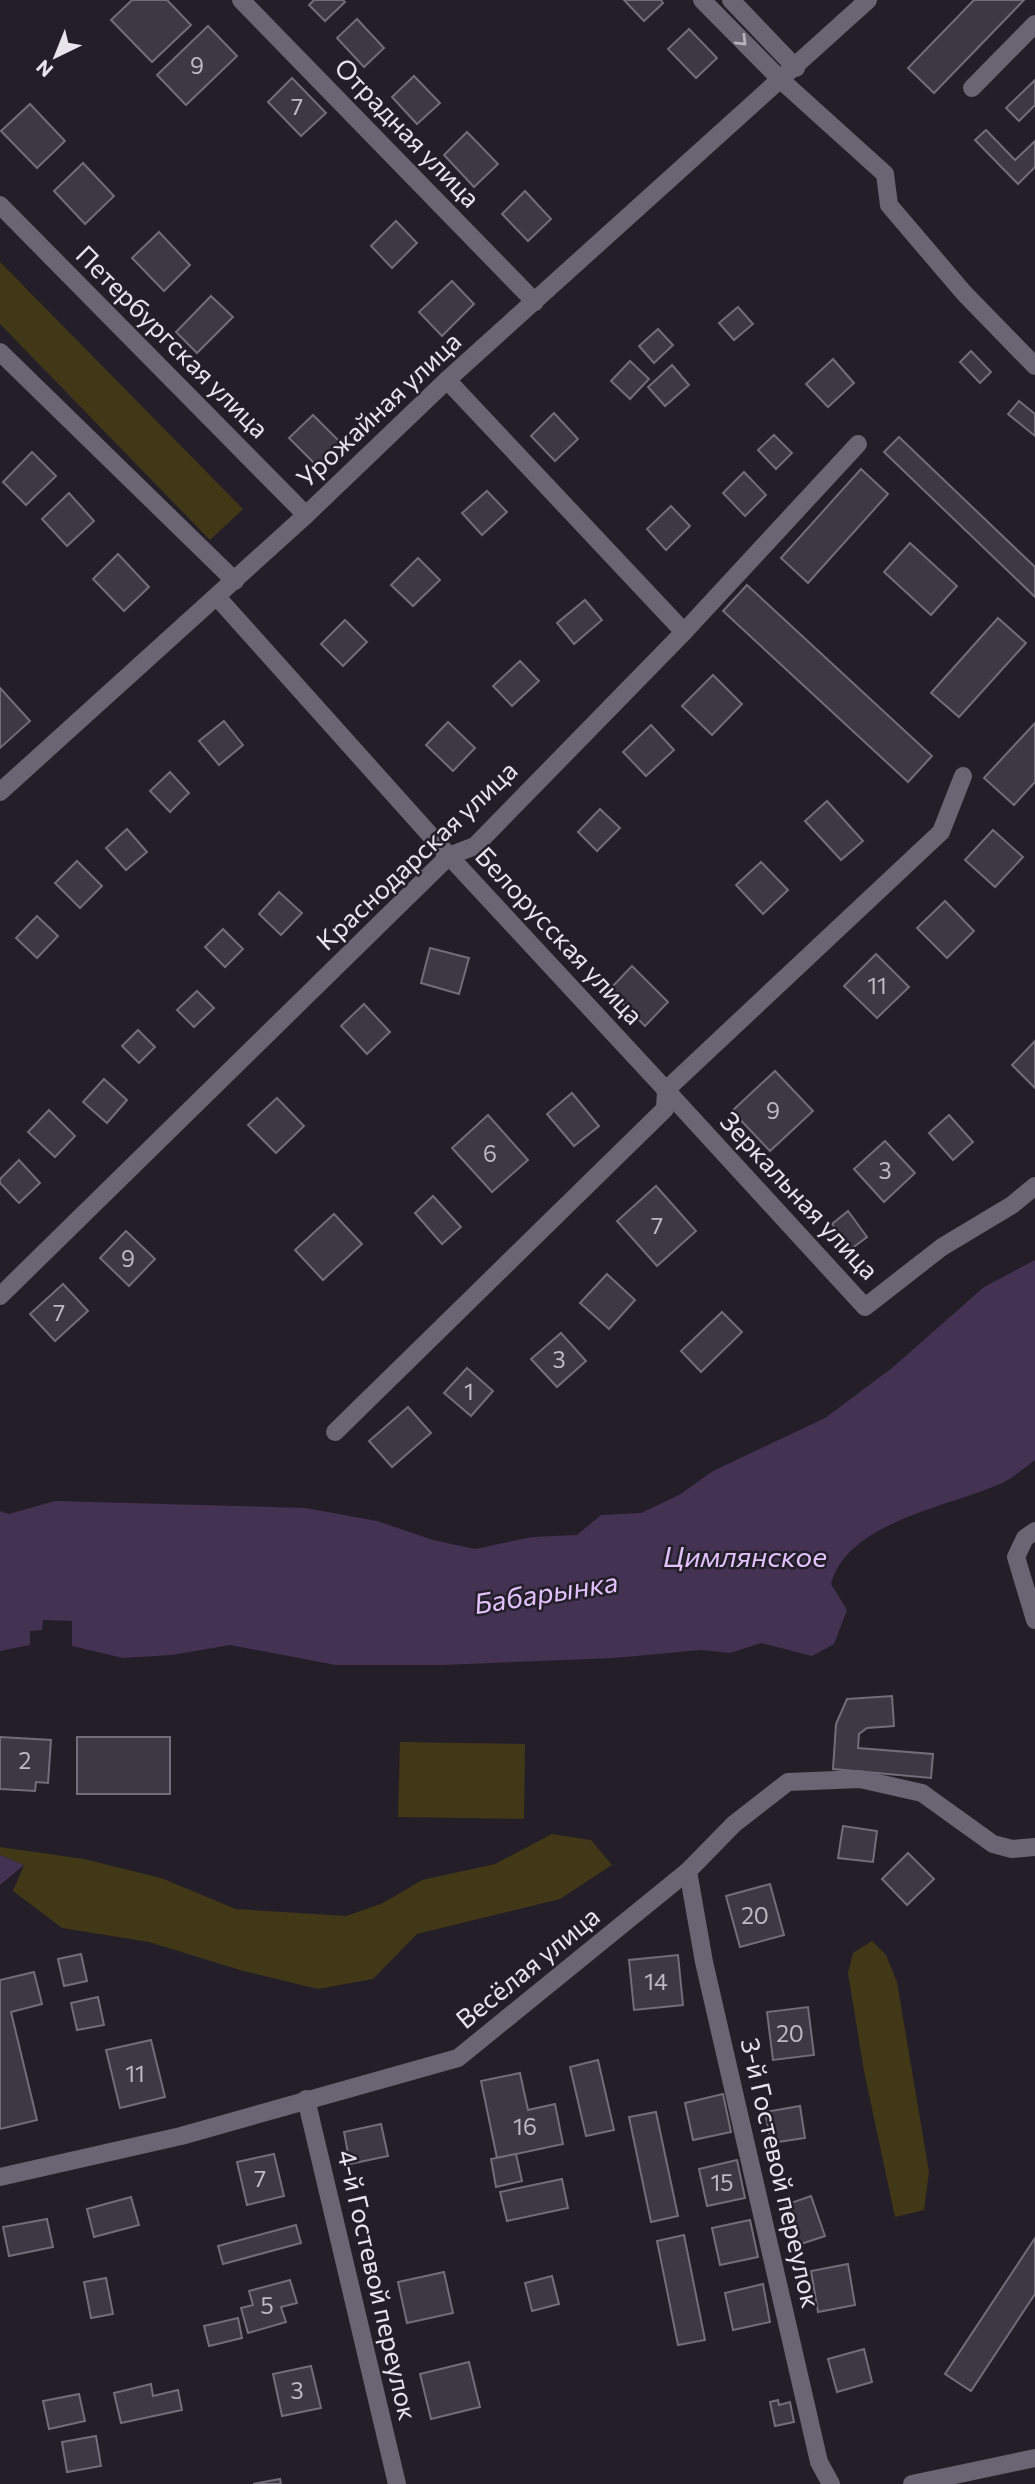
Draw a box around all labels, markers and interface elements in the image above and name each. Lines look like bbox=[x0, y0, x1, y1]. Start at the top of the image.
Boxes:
north arrow bbox=[21, 21, 91, 91]
one-way arrow bbox=[733, 32, 746, 45]
house number: 9 bbox=[190, 51, 204, 79]
street label: Отрадная улица bbox=[329, 51, 487, 213]
text: N bbox=[31, 56, 57, 82]
house number: 7 bbox=[291, 92, 303, 120]
street label: Петербургская улица bbox=[70, 238, 276, 444]
street label: Урожайная улица bbox=[289, 325, 466, 493]
street label: Краснодарская улица bbox=[309, 754, 523, 956]
street label: Белорусская улица bbox=[470, 840, 650, 1030]
house number: 11 bbox=[867, 971, 887, 999]
house number: 9 bbox=[766, 1096, 780, 1124]
street label: Зеркальная улица bbox=[715, 1105, 886, 1285]
house number: 6 bbox=[483, 1139, 497, 1167]
house number: 3 bbox=[878, 1156, 892, 1184]
house number: 7 bbox=[651, 1211, 663, 1239]
house number: 9 bbox=[121, 1244, 135, 1272]
house number: 7 bbox=[53, 1298, 65, 1326]
house number: 3 bbox=[552, 1345, 566, 1373]
house number: 1 bbox=[464, 1377, 474, 1405]
water label: Цимлянское bbox=[663, 1539, 827, 1573]
water label: Бабарынка bbox=[471, 1564, 620, 1620]
house number: 2 bbox=[19, 1746, 31, 1774]
street label: Весёлая улица bbox=[449, 1900, 605, 2034]
house number: 20 bbox=[741, 1901, 769, 1929]
house number: 14 bbox=[644, 1967, 668, 1995]
house number: 20 bbox=[776, 2019, 804, 2047]
street label: 3-й Гостевой переулок bbox=[735, 2035, 828, 2311]
house number: 11 bbox=[125, 2059, 145, 2087]
house number: 16 bbox=[513, 2112, 537, 2140]
street label: 4-й Гостевой переулок bbox=[332, 2146, 425, 2423]
house number: 7 bbox=[254, 2164, 266, 2192]
house number: 15 bbox=[710, 2168, 734, 2196]
house number: 5 bbox=[260, 2291, 274, 2319]
house number: 3 bbox=[290, 2376, 304, 2404]

